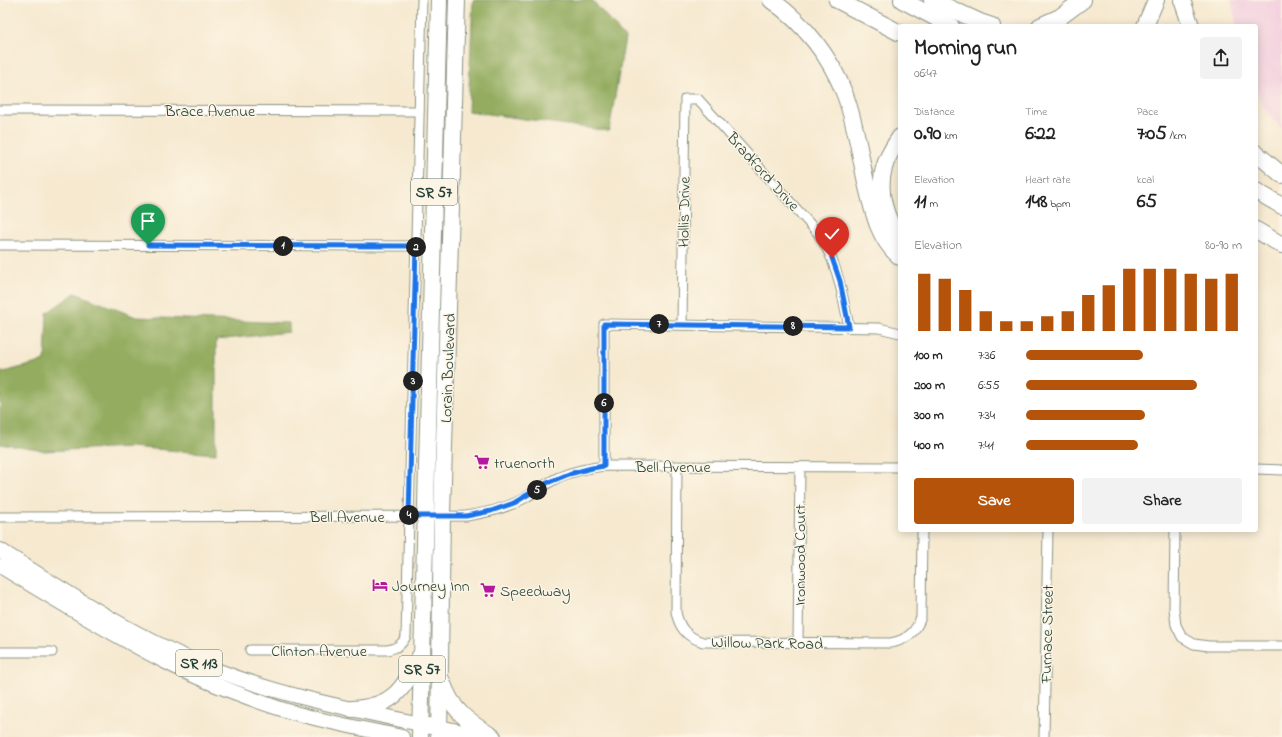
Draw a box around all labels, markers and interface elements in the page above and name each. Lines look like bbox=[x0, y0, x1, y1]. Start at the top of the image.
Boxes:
text: Morning run bbox=[914, 33, 1017, 65]
button: share bbox=[1200, 37, 1242, 79]
text: 06:47 bbox=[914, 64, 937, 83]
street label: Brace Avenue bbox=[164, 100, 256, 124]
text: Distance bbox=[914, 104, 955, 120]
text: Time bbox=[1025, 104, 1047, 120]
text: Pace bbox=[1137, 104, 1158, 120]
text: 0.90 bbox=[914, 120, 941, 149]
text: 6:22 bbox=[1025, 120, 1056, 149]
text: 7:05 bbox=[1137, 120, 1167, 149]
street label: Bradford Drive bbox=[720, 127, 805, 218]
text: km bbox=[941, 128, 958, 144]
text: /km bbox=[1167, 128, 1186, 144]
text: Elevation bbox=[914, 172, 954, 188]
text: Heart rate bbox=[1025, 172, 1070, 188]
text: kcal bbox=[1137, 172, 1154, 188]
street label: Hollis Drive bbox=[672, 176, 698, 248]
road number: SR 57 bbox=[411, 179, 457, 205]
text: 11 bbox=[914, 188, 927, 217]
text: 148 bbox=[1025, 188, 1047, 217]
text: 65 bbox=[1137, 188, 1157, 217]
text: m bbox=[927, 196, 938, 212]
text: bpm bbox=[1047, 196, 1071, 212]
pin bbox=[131, 204, 165, 245]
icon: arrive bbox=[137, 210, 159, 232]
pin bbox=[815, 217, 849, 258]
icon: check bbox=[821, 223, 843, 245]
pin: 1 bbox=[273, 236, 293, 256]
text: Elevation bbox=[914, 236, 962, 255]
text: 80–90 m bbox=[1205, 236, 1242, 255]
pin: 2 bbox=[406, 237, 426, 257]
text: 1 bbox=[281, 238, 285, 254]
text: 2 bbox=[413, 239, 419, 255]
street label: Lorain Boulevard bbox=[435, 313, 463, 423]
pin: 7 bbox=[649, 314, 669, 334]
text: 7 bbox=[657, 316, 661, 332]
pin: 8 bbox=[783, 316, 803, 336]
text: 8 bbox=[791, 318, 795, 334]
text: 100 m bbox=[914, 346, 943, 365]
text: 7:36 bbox=[978, 346, 996, 365]
pin: 3 bbox=[403, 371, 423, 391]
text: 3 bbox=[411, 373, 415, 389]
text: 200 m bbox=[914, 376, 945, 395]
text: 6:55 bbox=[978, 376, 1000, 395]
pin: 6 bbox=[594, 393, 614, 413]
text: 6 bbox=[602, 395, 606, 411]
text: 300 m bbox=[914, 406, 944, 425]
text: 7:34 bbox=[978, 406, 995, 425]
text: 400 m bbox=[914, 436, 944, 455]
text: 7:41 bbox=[978, 436, 994, 455]
place label: truenorth bbox=[494, 452, 555, 476]
supermarket icon: truenorth bbox=[473, 453, 491, 471]
street label: Bell Avenue bbox=[634, 456, 711, 480]
button: Save bbox=[914, 478, 1074, 524]
button: Share bbox=[1082, 478, 1242, 524]
pin: 5 bbox=[527, 480, 547, 500]
text: 5 bbox=[534, 482, 540, 498]
street label: Ironwood Court bbox=[789, 504, 813, 606]
pin: 4 bbox=[399, 505, 419, 525]
street label: Bell Avenue bbox=[308, 506, 385, 530]
text: 4 bbox=[407, 507, 411, 523]
place label: Journey Inn bbox=[392, 575, 470, 599]
hotel icon: Journey Inn bbox=[371, 576, 389, 594]
place label: Speedway bbox=[500, 580, 570, 604]
supermarket icon: Speedway bbox=[479, 581, 497, 599]
street label: Furnace Street bbox=[1035, 584, 1061, 684]
street label: Willow Park Road bbox=[711, 631, 823, 657]
street label: Clinton Avenue bbox=[271, 640, 368, 664]
road number: SR 113 bbox=[176, 650, 222, 676]
road number: SR 57 bbox=[399, 656, 445, 682]

